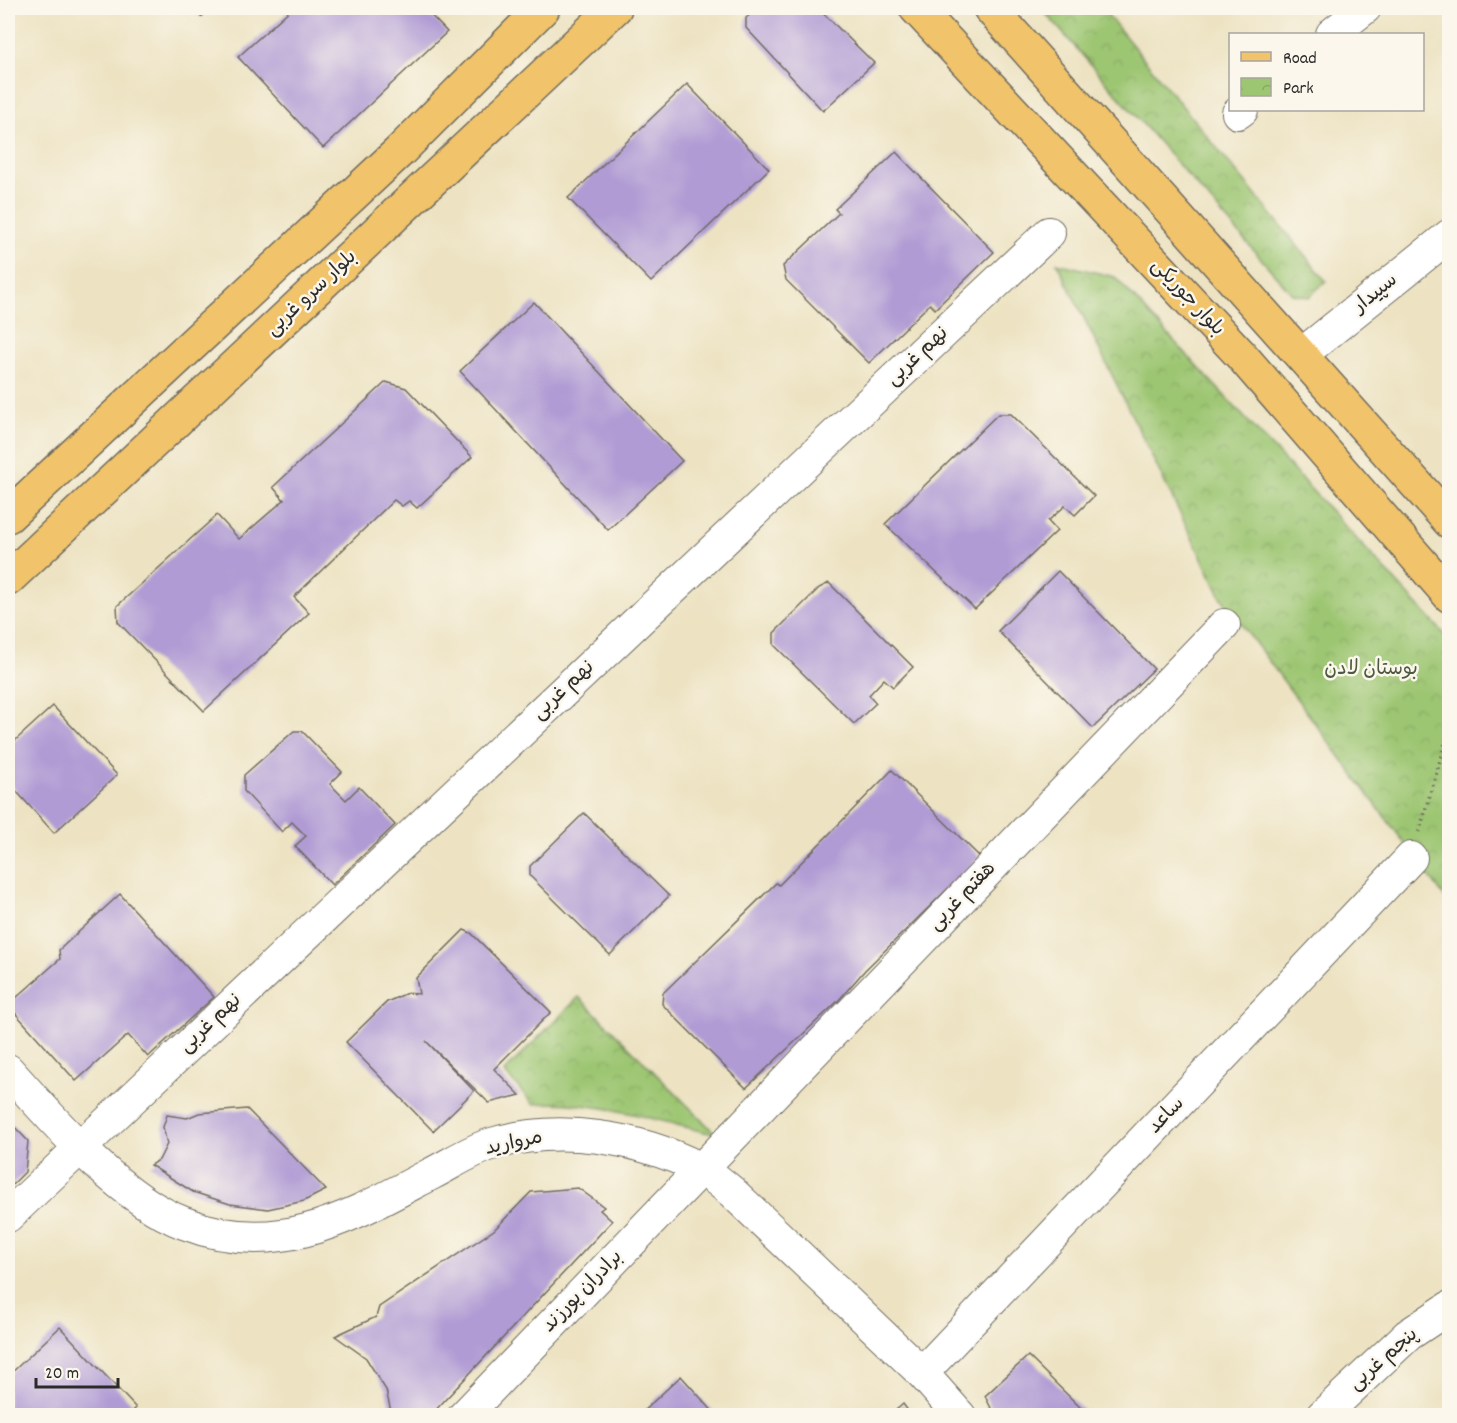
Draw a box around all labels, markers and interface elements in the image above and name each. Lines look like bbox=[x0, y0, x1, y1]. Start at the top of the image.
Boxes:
legend bbox=[1229, 33, 1424, 111]
text: Road bbox=[1283, 47, 1317, 72]
text: Park bbox=[1283, 77, 1314, 102]
street label: بلوار سرو غربی bbox=[260, 244, 364, 344]
street label: بلوار جوریکی bbox=[1144, 253, 1230, 343]
street label: سپیدار bbox=[1346, 267, 1404, 322]
street label: نهم غربی bbox=[880, 321, 956, 393]
street label: نهم غربی bbox=[526, 655, 602, 727]
park label: بوستان لادن bbox=[1324, 656, 1418, 684]
street label: هفتم غربی bbox=[923, 856, 1003, 938]
street label: نهم غربی bbox=[173, 988, 249, 1060]
street label: ساعد bbox=[1142, 1091, 1192, 1141]
street label: مروارید bbox=[483, 1124, 545, 1164]
street label: برادران پورزند bbox=[536, 1244, 630, 1340]
street label: پنجم غربی bbox=[1343, 1322, 1425, 1398]
scale bar bbox=[36, 1351, 118, 1389]
text: 20 m bbox=[45, 1362, 79, 1387]

